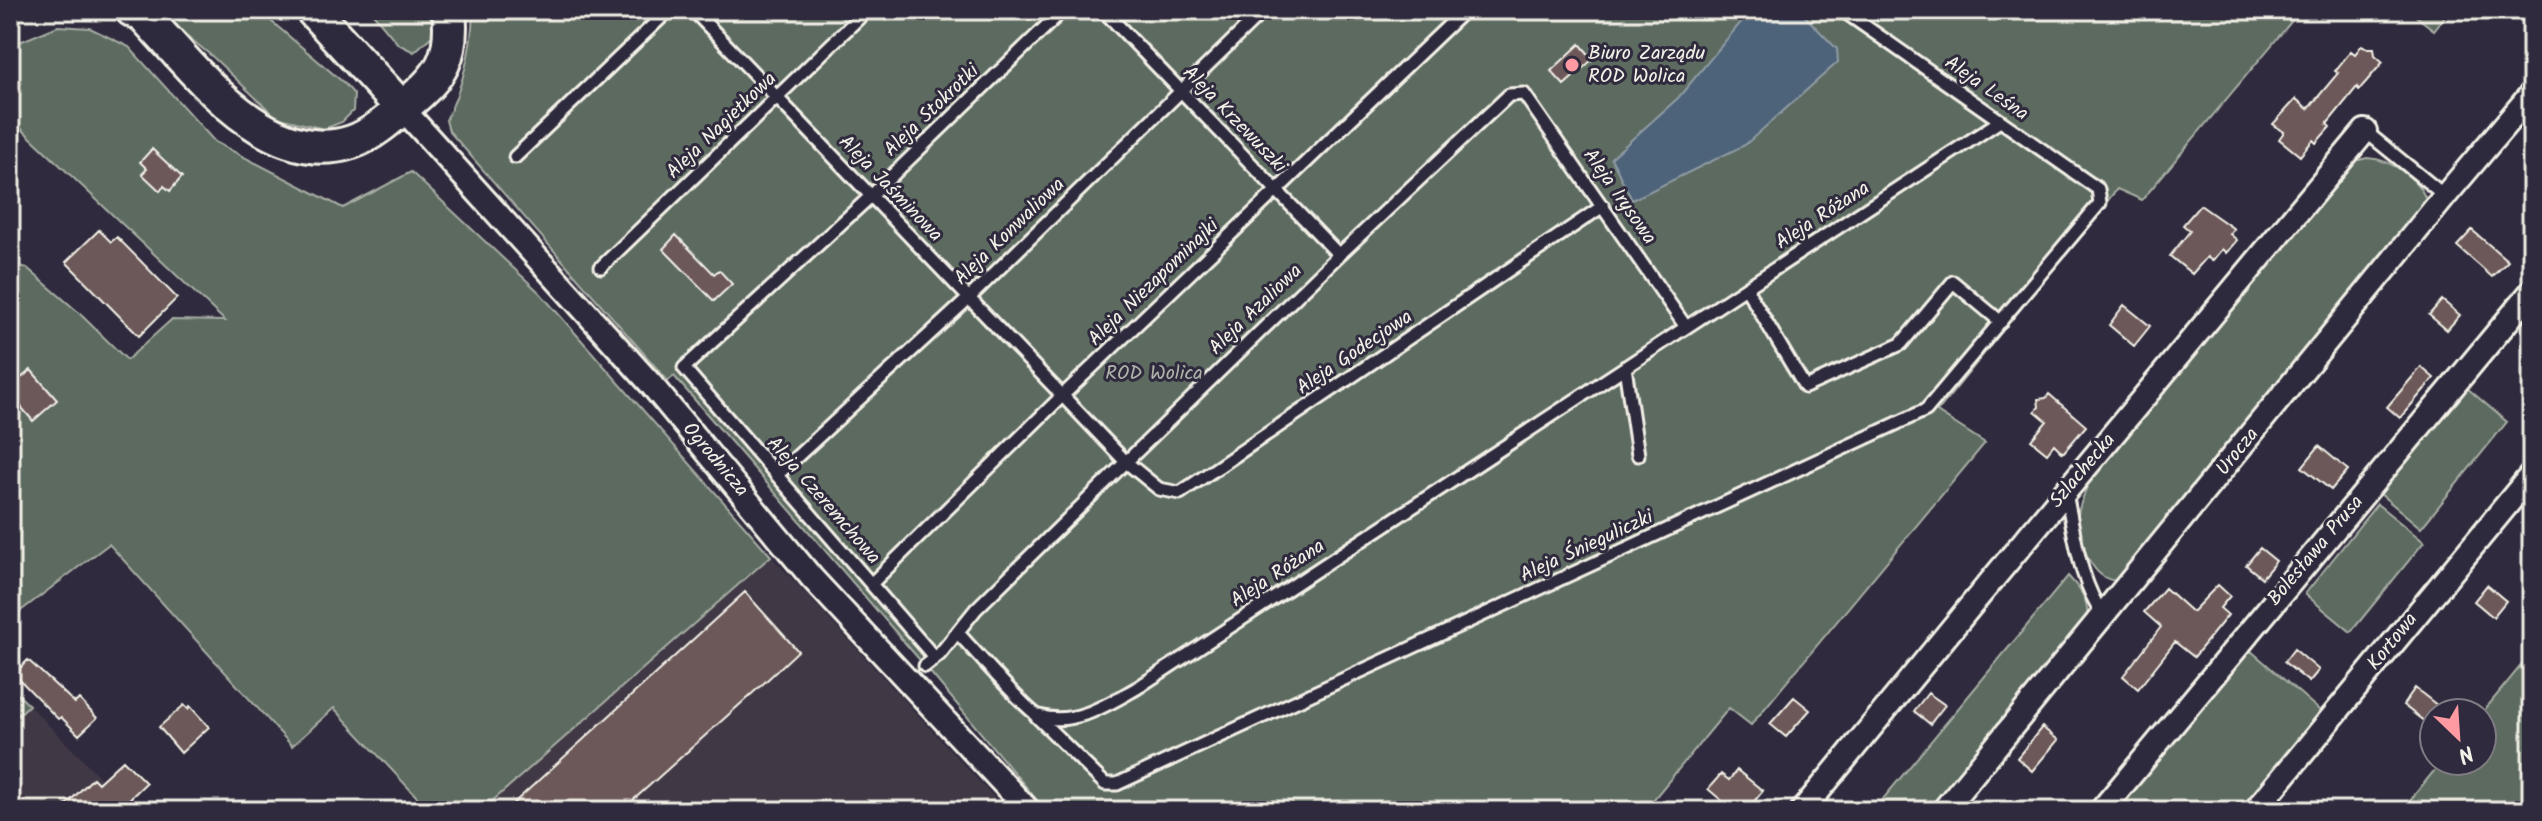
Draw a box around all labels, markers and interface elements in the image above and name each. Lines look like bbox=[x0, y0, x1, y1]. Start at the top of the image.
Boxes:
place label: Biuro Zarządu ROD Wolica bbox=[1588, 38, 1705, 93]
street label: Aleja Leśna bbox=[1937, 48, 2035, 130]
street label: Aleja Stokrotki bbox=[877, 56, 988, 165]
marker: Biuro Zarządu ROD Wolica bbox=[1563, 56, 1581, 74]
street label: Aleja Krzewuszki bbox=[1174, 59, 1295, 182]
street label: Aleja Nagietkowa bbox=[659, 65, 785, 187]
street label: Aleja Jaśminowa bbox=[830, 128, 950, 250]
street label: Aleja Irysowa bbox=[1574, 142, 1664, 252]
street label: Aleja Konwaliowa bbox=[947, 170, 1073, 294]
street label: Aleja Różana bbox=[1769, 173, 1877, 259]
street label: Aleja Niezapominajki bbox=[1081, 211, 1228, 354]
street label: Aleja Azaliowa bbox=[1202, 257, 1310, 363]
street label: Aleja Godecjowa bbox=[1290, 302, 1420, 404]
park label: ROD Wolica bbox=[1105, 358, 1203, 390]
street label: Ogrodnicza bbox=[674, 415, 756, 505]
street label: Urocza bbox=[2208, 421, 2268, 483]
street label: Szlachecka bbox=[2042, 426, 2124, 516]
street label: Aleja Czeremchowa bbox=[758, 430, 888, 572]
street label: Bolesława Prusa bbox=[2260, 488, 2372, 614]
street label: Aleja Śnieguliczki bbox=[1515, 502, 1660, 592]
street label: Aleja Różana bbox=[1224, 531, 1332, 617]
street label: Kortowa bbox=[2359, 606, 2427, 678]
north arrow bbox=[2418, 697, 2498, 777]
text: N bbox=[2452, 734, 2479, 772]

